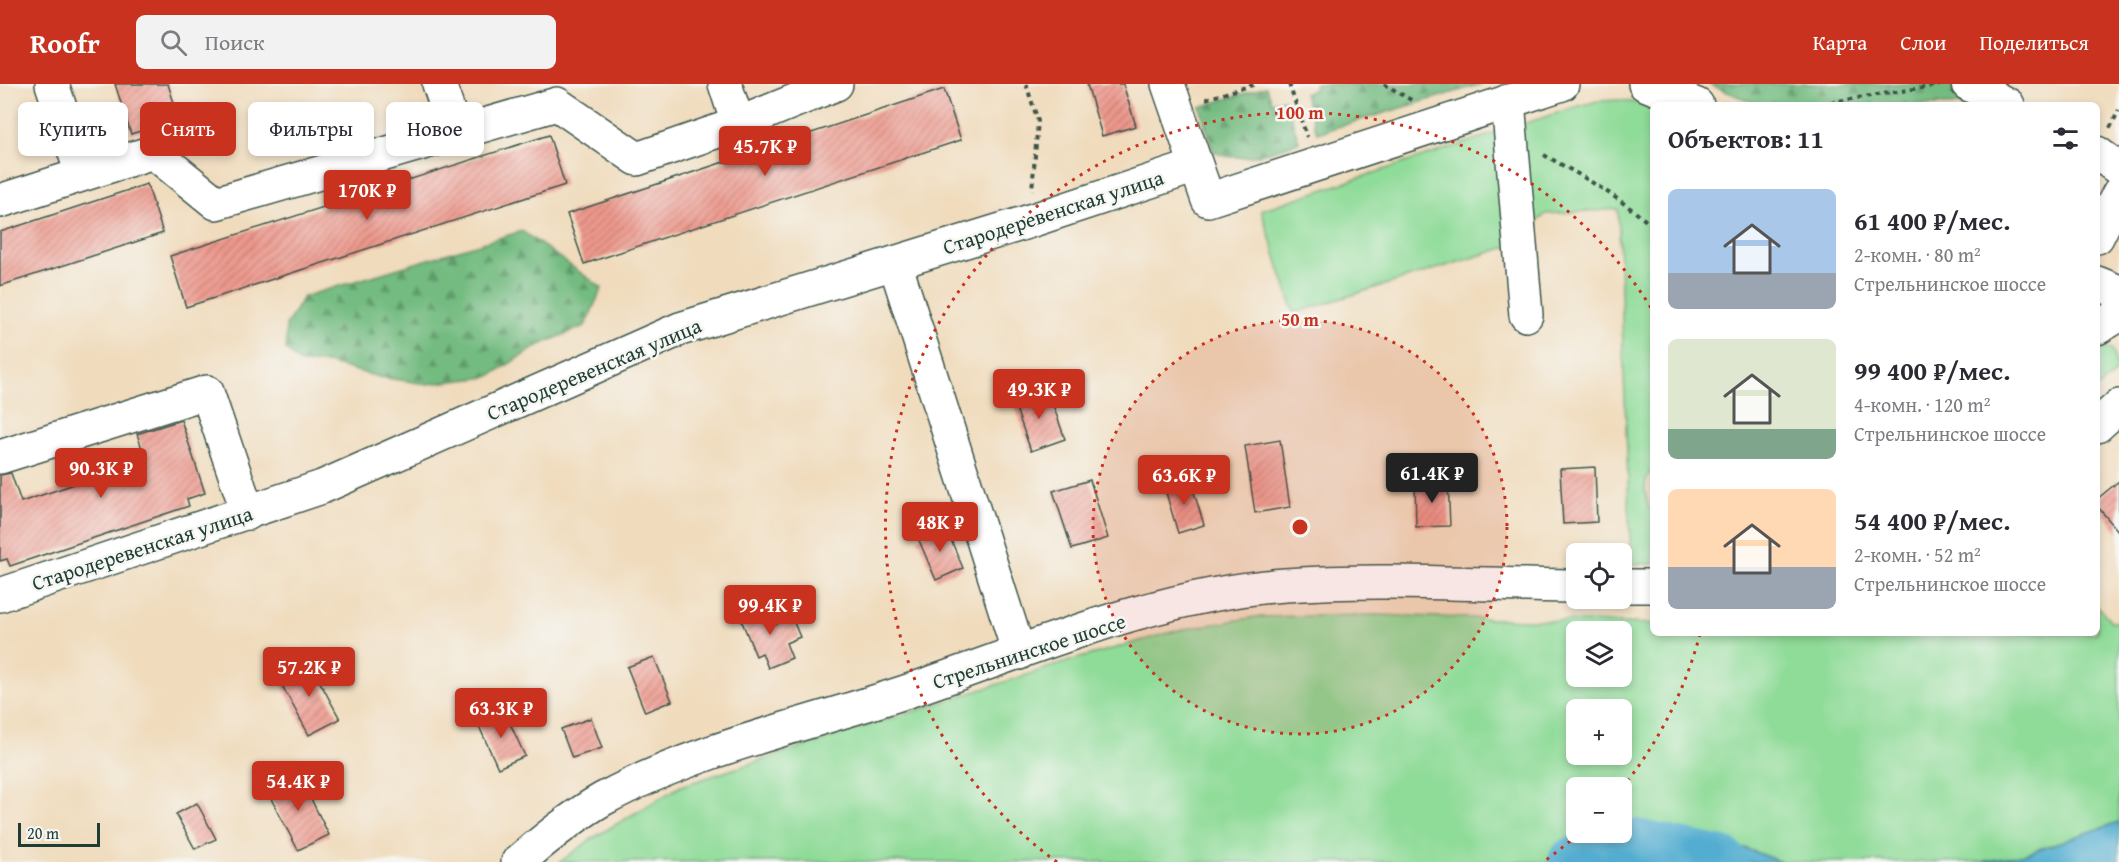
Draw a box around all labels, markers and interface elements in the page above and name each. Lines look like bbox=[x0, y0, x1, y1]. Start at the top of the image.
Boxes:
search box bbox=[136, 15, 556, 69]
text: Roofr bbox=[30, 22, 100, 63]
icon: search bbox=[157, 26, 190, 59]
text: Поиск bbox=[205, 26, 265, 58]
text: Карта bbox=[1813, 27, 1867, 58]
text: Слои bbox=[1900, 27, 1946, 58]
text: Поделиться bbox=[1979, 27, 2089, 58]
text: 100 m bbox=[1276, 99, 1324, 126]
chip: Купить bbox=[18, 102, 128, 156]
chip: Снять bbox=[140, 102, 236, 156]
chip: Фильтры bbox=[248, 102, 374, 156]
chip: Новое bbox=[386, 102, 484, 156]
text: Объектов: 11 bbox=[1668, 119, 1824, 158]
icon: filters bbox=[2049, 122, 2082, 155]
pin: 45.7K ₽ bbox=[710, 126, 820, 177]
text: 45.7K ₽ bbox=[733, 131, 797, 160]
street label: Стародеревенская улица bbox=[939, 162, 1167, 262]
pin: 170K ₽ bbox=[318, 170, 416, 221]
text: 170K ₽ bbox=[338, 175, 396, 204]
text: 61 400 ₽/мес. bbox=[1854, 201, 2010, 240]
icon: home bbox=[1716, 213, 1788, 285]
text: 2-комн. · 80 m² bbox=[1854, 240, 1981, 269]
text: Стрельнинское шоссе bbox=[1854, 269, 2046, 298]
text: 50 m bbox=[1281, 306, 1320, 333]
street label: Стародеревенская улица bbox=[482, 310, 706, 428]
text: 99 400 ₽/мес. bbox=[1854, 351, 2010, 390]
icon: home bbox=[1716, 363, 1788, 435]
pin: 49.3K ₽ bbox=[984, 369, 1094, 420]
text: 49.3K ₽ bbox=[1007, 374, 1071, 403]
text: 4-комн. · 120 m² bbox=[1854, 390, 1990, 419]
text: Стрельнинское шоссе bbox=[1854, 419, 2046, 448]
pin: 90.3K ₽ bbox=[46, 448, 156, 499]
text: 90.3K ₽ bbox=[69, 453, 133, 482]
pin: 61.4K ₽ bbox=[1377, 453, 1487, 504]
pin: 63.6K ₽ bbox=[1129, 455, 1239, 506]
text: 61.4K ₽ bbox=[1400, 458, 1464, 487]
text: 63.6K ₽ bbox=[1152, 460, 1216, 489]
street label: Стародеревенская улица bbox=[28, 498, 256, 598]
text: 54 400 ₽/мес. bbox=[1854, 501, 2010, 540]
pin: 48K ₽ bbox=[898, 502, 982, 553]
text: 48K ₽ bbox=[916, 507, 964, 536]
icon: home bbox=[1716, 513, 1788, 585]
centre of rings bbox=[1290, 517, 1310, 537]
text: 2-комн. · 52 m² bbox=[1854, 540, 1981, 569]
map controls bbox=[1566, 543, 1632, 843]
button: locate bbox=[1566, 543, 1632, 609]
text: Стрельнинское шоссе bbox=[1854, 569, 2046, 598]
pin: 99.4K ₽ bbox=[715, 585, 825, 636]
text: 99.4K ₽ bbox=[738, 590, 802, 619]
street label: Стрельнинское шоссе bbox=[928, 605, 1130, 697]
button: layers bbox=[1566, 621, 1632, 687]
pin: 57.2K ₽ bbox=[254, 647, 364, 698]
text: 57.2K ₽ bbox=[277, 652, 341, 681]
pin: 63.3K ₽ bbox=[446, 688, 556, 739]
text: 63.3K ₽ bbox=[469, 693, 533, 722]
button: + bbox=[1566, 699, 1632, 765]
pin: 54.4K ₽ bbox=[243, 761, 353, 812]
text: 54.4K ₽ bbox=[266, 766, 330, 795]
button: − bbox=[1566, 777, 1632, 843]
scale bar bbox=[18, 820, 100, 848]
text: 20 m bbox=[27, 821, 59, 845]

